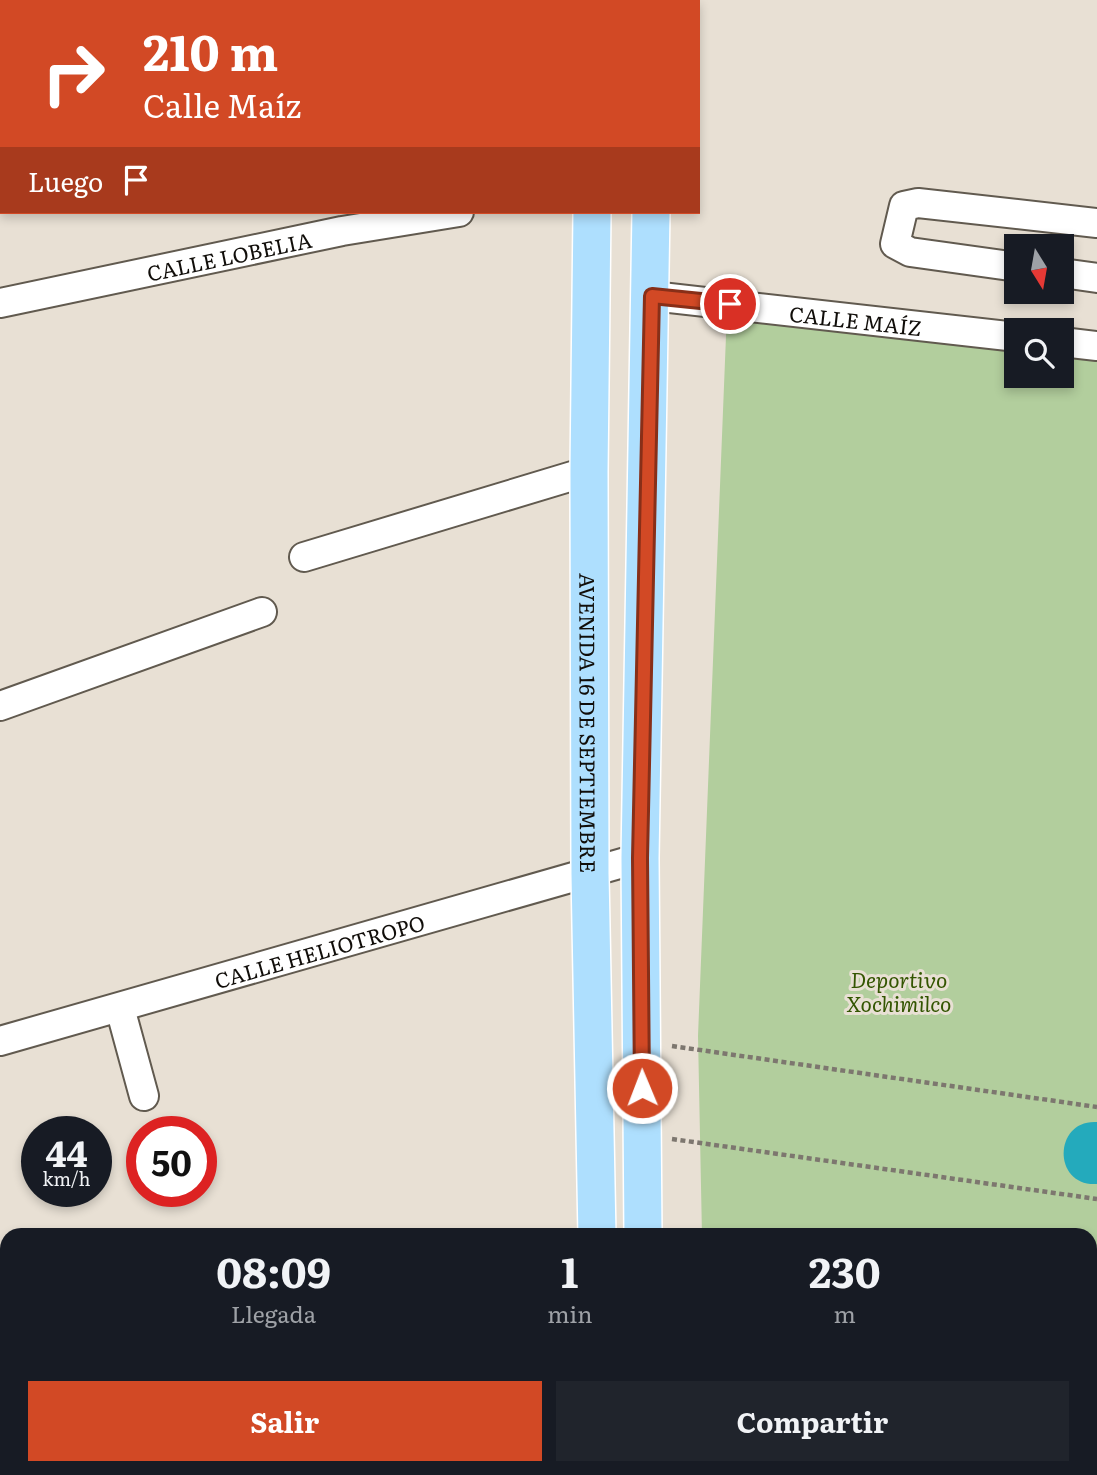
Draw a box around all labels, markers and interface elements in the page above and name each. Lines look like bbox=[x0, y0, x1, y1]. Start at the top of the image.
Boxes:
text: 210 m bbox=[143, 13, 278, 86]
icon: right bbox=[28, 28, 119, 119]
text: Calle Maíz bbox=[143, 80, 301, 128]
text: Luego bbox=[28, 161, 103, 200]
icon: arrive bbox=[117, 161, 155, 199]
street label: CALLE LOBELIA bbox=[144, 222, 315, 287]
north arrow bbox=[1004, 234, 1074, 304]
map controls bbox=[1004, 234, 1074, 388]
pin bbox=[700, 274, 760, 334]
icon: arrive bbox=[711, 285, 749, 323]
street label: CALLE MAÍZ bbox=[788, 296, 924, 342]
button: search bbox=[1004, 318, 1074, 388]
street label: AVENIDA 16 DE SEPTIEMBRE bbox=[574, 573, 605, 873]
street label: CALLE HELIOTROPO bbox=[211, 905, 428, 994]
park label: Deportivo Xochimilco bbox=[847, 963, 951, 1018]
position arrow bbox=[605, 1051, 679, 1125]
speed limit sign: 50 bbox=[126, 1116, 217, 1207]
text: 44 bbox=[45, 1126, 88, 1178]
text: km/h bbox=[43, 1165, 90, 1192]
text: 08:09 bbox=[216, 1239, 331, 1301]
text: 1 bbox=[561, 1239, 578, 1301]
text: 230 bbox=[809, 1239, 881, 1301]
text: Llegada bbox=[231, 1296, 316, 1330]
text: min bbox=[547, 1296, 592, 1330]
text: m bbox=[834, 1296, 856, 1330]
button: Salir bbox=[28, 1381, 542, 1461]
button: Compartir bbox=[556, 1381, 1069, 1461]

